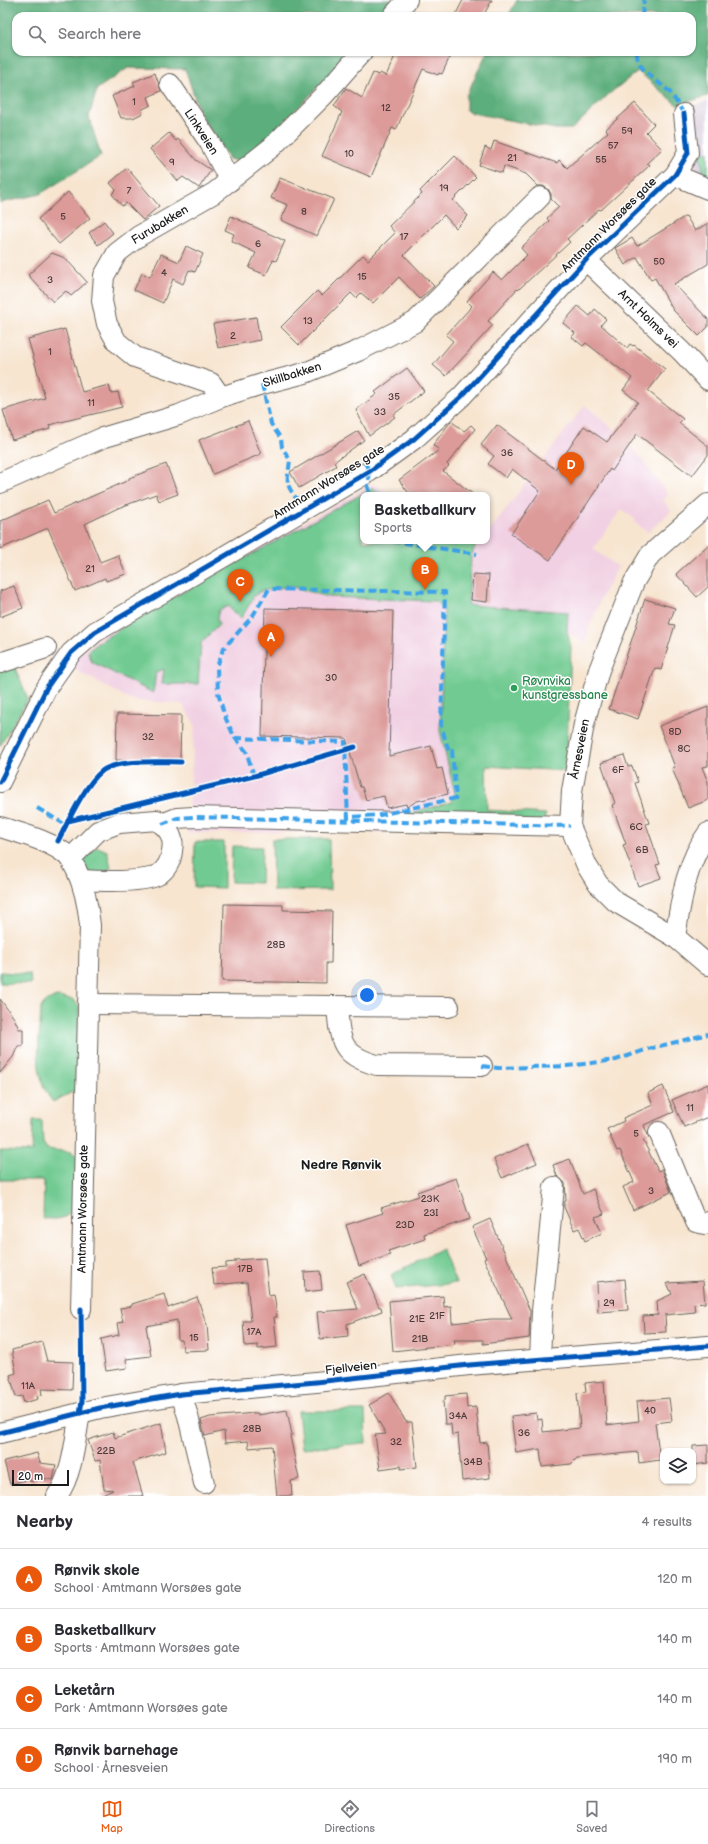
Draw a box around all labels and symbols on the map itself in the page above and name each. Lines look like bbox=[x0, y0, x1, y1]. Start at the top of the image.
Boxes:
house number: 1 bbox=[132, 96, 136, 108]
house number: 12 bbox=[381, 102, 391, 114]
street label: Linkveien bbox=[181, 106, 222, 158]
house number: 59 bbox=[621, 125, 633, 137]
house number: 57 bbox=[608, 140, 618, 152]
house number: 10 bbox=[344, 148, 354, 160]
house number: 21 bbox=[507, 152, 517, 164]
house number: 55 bbox=[595, 154, 607, 166]
house number: 9 bbox=[169, 156, 175, 168]
street label: Amtmann Worsøes gate bbox=[558, 174, 660, 276]
house number: 19 bbox=[439, 182, 449, 194]
house number: 7 bbox=[127, 185, 132, 197]
street label: Furubakken bbox=[129, 202, 191, 248]
house number: 8 bbox=[301, 206, 307, 218]
house number: 5 bbox=[60, 211, 66, 223]
house number: 17 bbox=[400, 231, 408, 243]
house number: 6 bbox=[255, 238, 261, 250]
house number: 50 bbox=[653, 256, 665, 268]
house number: 4 bbox=[161, 267, 167, 279]
house number: 15 bbox=[357, 271, 367, 283]
house number: 3 bbox=[47, 274, 53, 286]
street label: Arnt Holms vei bbox=[615, 286, 682, 352]
house number: 13 bbox=[303, 315, 313, 327]
house number: 2 bbox=[230, 330, 236, 342]
house number: 1 bbox=[48, 346, 52, 358]
street label: Skillbakken bbox=[261, 359, 323, 391]
house number: 35 bbox=[388, 391, 400, 403]
house number: 11 bbox=[87, 397, 95, 409]
house number: 33 bbox=[374, 406, 386, 418]
street label: Amtmann Worsøes gate bbox=[271, 442, 387, 522]
house number: 36 bbox=[501, 447, 513, 459]
pin: D bbox=[558, 452, 584, 485]
pin: B bbox=[412, 557, 438, 590]
house number: 21 bbox=[85, 563, 95, 575]
pin: C bbox=[227, 569, 253, 602]
pin: A bbox=[258, 624, 284, 657]
house number: 30 bbox=[325, 672, 337, 684]
place label: Røvnvika kunstgressbane bbox=[522, 674, 608, 703]
marker: Røvnvika kunstgressbane bbox=[509, 683, 519, 693]
street label: Årnesveien bbox=[566, 717, 593, 780]
house number: 8D bbox=[668, 726, 682, 738]
house number: 32 bbox=[142, 731, 154, 743]
house number: 8C bbox=[678, 743, 690, 755]
house number: 6F bbox=[612, 764, 624, 776]
house number: 6C bbox=[629, 821, 643, 833]
house number: 6B bbox=[636, 844, 649, 856]
house number: 28B bbox=[267, 939, 285, 951]
your location bbox=[357, 985, 377, 1005]
house number: 11 bbox=[686, 1102, 694, 1114]
house number: 5 bbox=[633, 1128, 639, 1140]
street label: Amtmann Worsøes gate bbox=[74, 1145, 92, 1273]
district label: Nedre Rønvik bbox=[301, 1157, 381, 1173]
house number: 3 bbox=[648, 1185, 654, 1197]
house number: 23K bbox=[421, 1193, 440, 1205]
house number: 23I bbox=[424, 1207, 438, 1219]
house number: 23D bbox=[395, 1219, 415, 1231]
house number: 17B bbox=[237, 1263, 253, 1275]
house number: 29 bbox=[603, 1297, 615, 1309]
house number: 21F bbox=[429, 1310, 445, 1322]
house number: 21E bbox=[409, 1313, 426, 1325]
house number: 17A bbox=[247, 1326, 262, 1338]
house number: 15 bbox=[189, 1332, 199, 1344]
house number: 21B bbox=[412, 1333, 428, 1345]
street label: Fjellveien bbox=[324, 1358, 378, 1378]
house number: 11A bbox=[21, 1380, 36, 1392]
house number: 40 bbox=[644, 1405, 656, 1417]
house number: 34A bbox=[449, 1410, 468, 1422]
house number: 28B bbox=[243, 1423, 261, 1435]
house number: 36 bbox=[518, 1427, 530, 1439]
house number: 32 bbox=[390, 1436, 402, 1448]
house number: 22B bbox=[97, 1445, 115, 1457]
house number: 34B bbox=[463, 1456, 483, 1468]
scale bar bbox=[12, 1468, 69, 1487]

